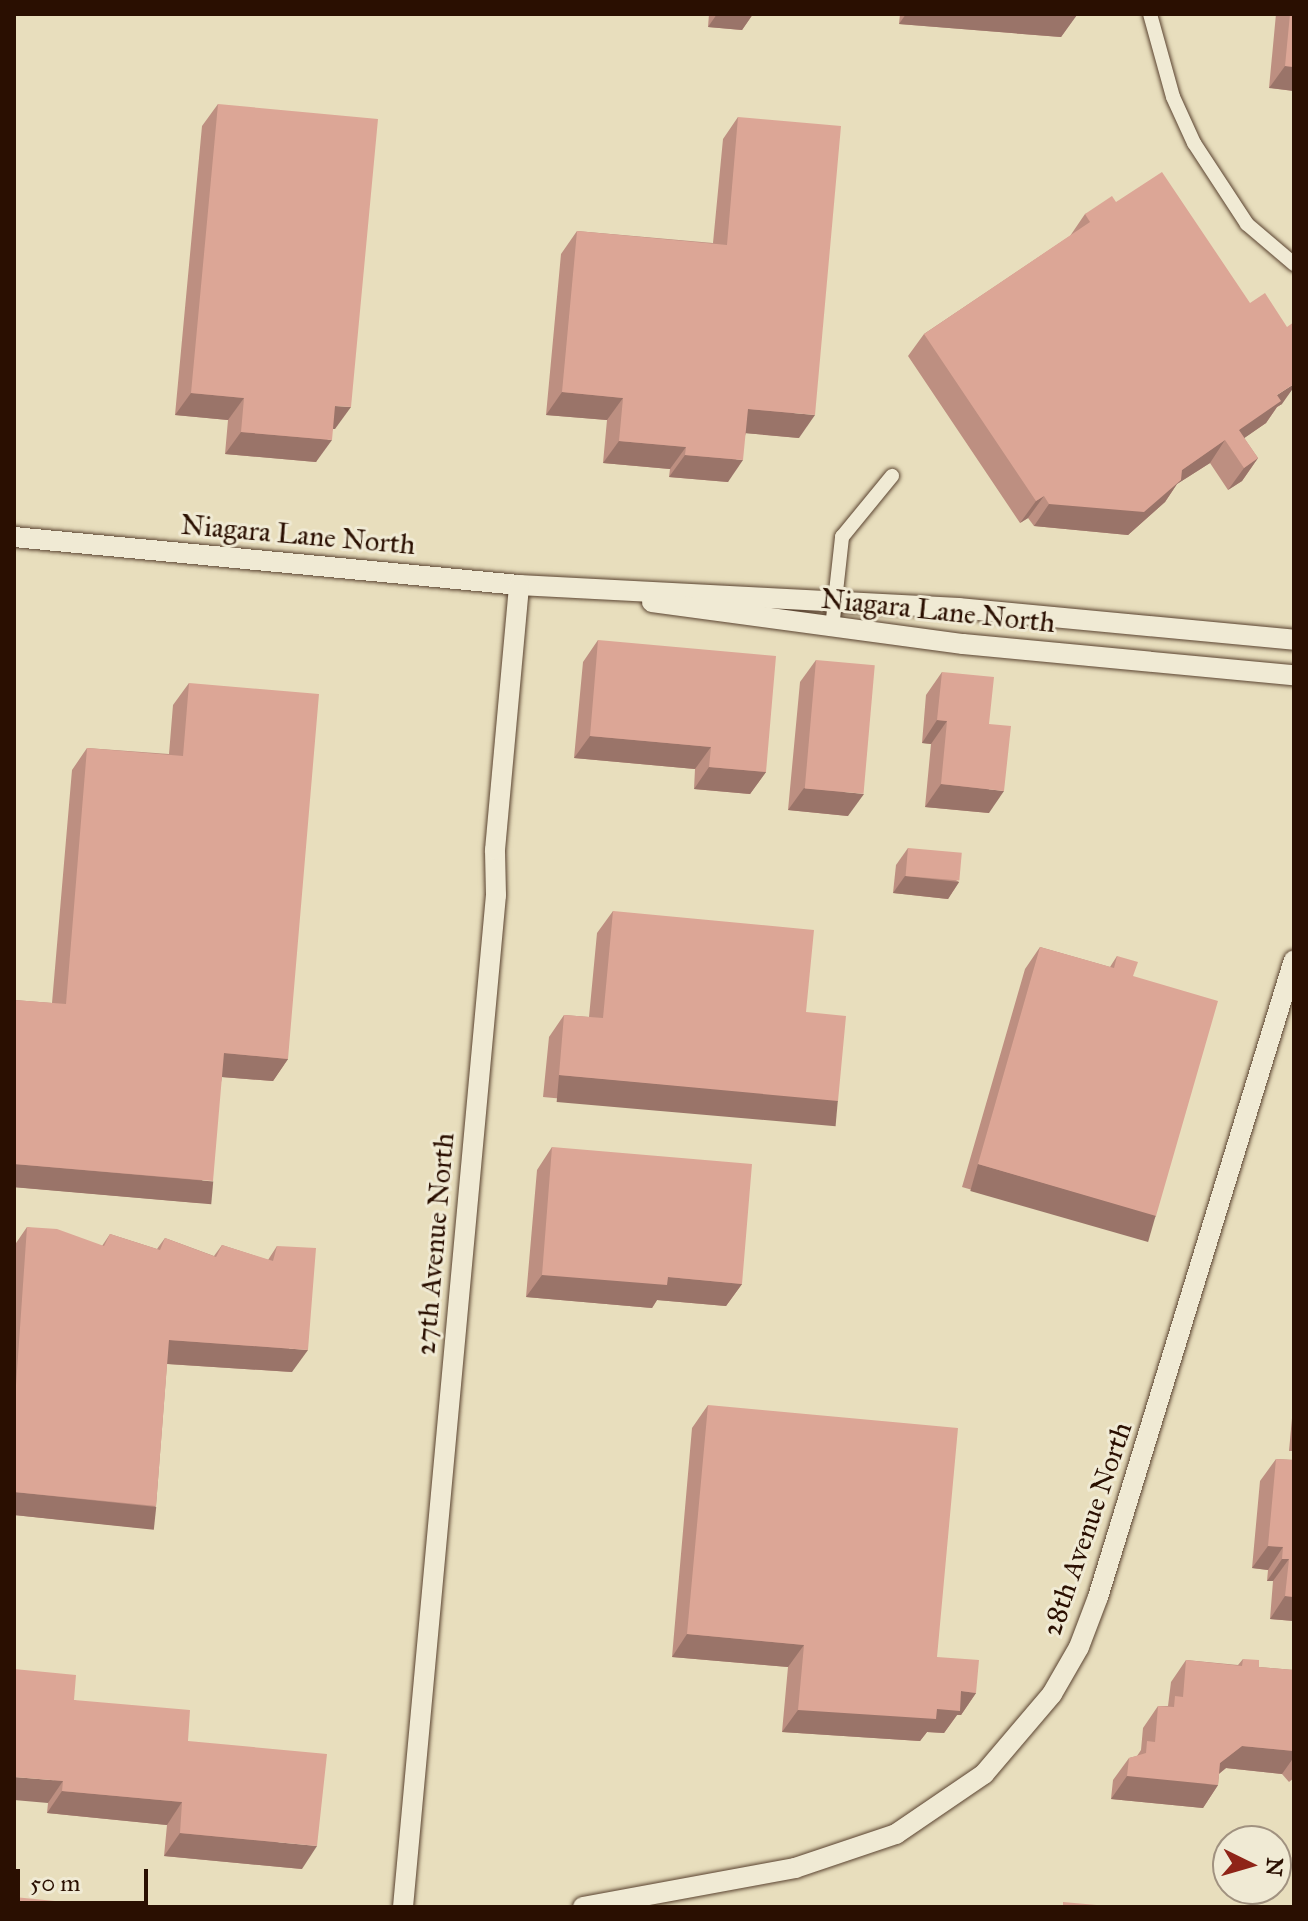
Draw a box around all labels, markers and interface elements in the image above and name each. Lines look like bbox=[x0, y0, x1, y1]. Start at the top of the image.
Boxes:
street label: Niagara Lane North bbox=[179, 508, 417, 562]
street label: Niagara Lane North bbox=[819, 582, 1057, 640]
street label: 27th Avenue North bbox=[409, 1131, 461, 1357]
street label: 28th Avenue North bbox=[1035, 1418, 1139, 1640]
north arrow bbox=[1212, 1825, 1292, 1905]
scale bar bbox=[20, 1853, 152, 1903]
text: N bbox=[1260, 1856, 1289, 1877]
text: 50 m bbox=[30, 1868, 80, 1898]

